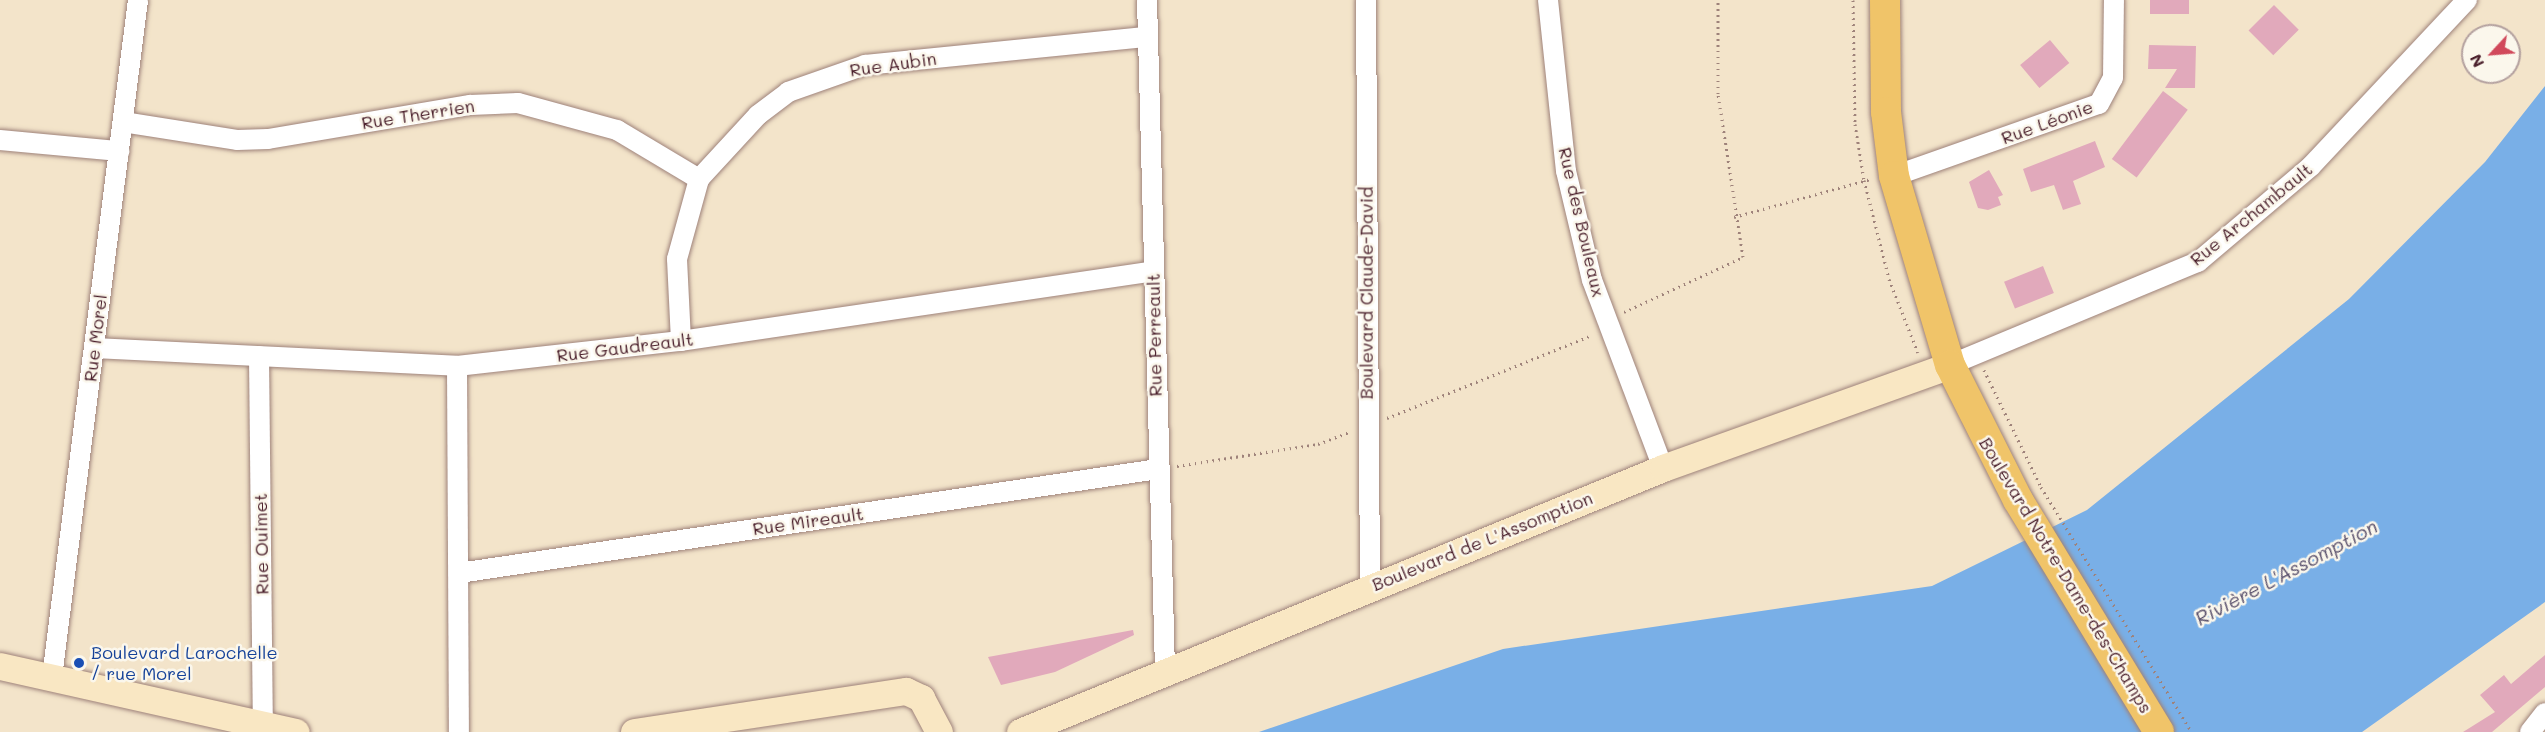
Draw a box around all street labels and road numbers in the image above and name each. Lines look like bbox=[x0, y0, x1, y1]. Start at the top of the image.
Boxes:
street label: Rue Aubin bbox=[848, 47, 938, 81]
street label: Rue Therrien bbox=[360, 94, 476, 134]
street label: Rue Léonie bbox=[1998, 95, 2096, 149]
street label: Rue des Bouleaux bbox=[1554, 145, 1610, 299]
street label: Rue Archambault bbox=[2186, 158, 2316, 270]
street label: Boulevard Claude-David bbox=[1355, 187, 1377, 399]
street label: Rue Perreault bbox=[1142, 273, 1166, 397]
street label: Rue Morel bbox=[79, 293, 111, 383]
street label: Rue Gaudreault bbox=[555, 328, 695, 366]
street label: Boulevard Notre-Dame-des-Champs bbox=[1975, 433, 2157, 717]
street label: Boulevard de L'Assomption bbox=[1368, 487, 1596, 595]
street label: Rue Ouimet bbox=[249, 493, 273, 595]
street label: Rue Mireault bbox=[751, 503, 865, 539]

